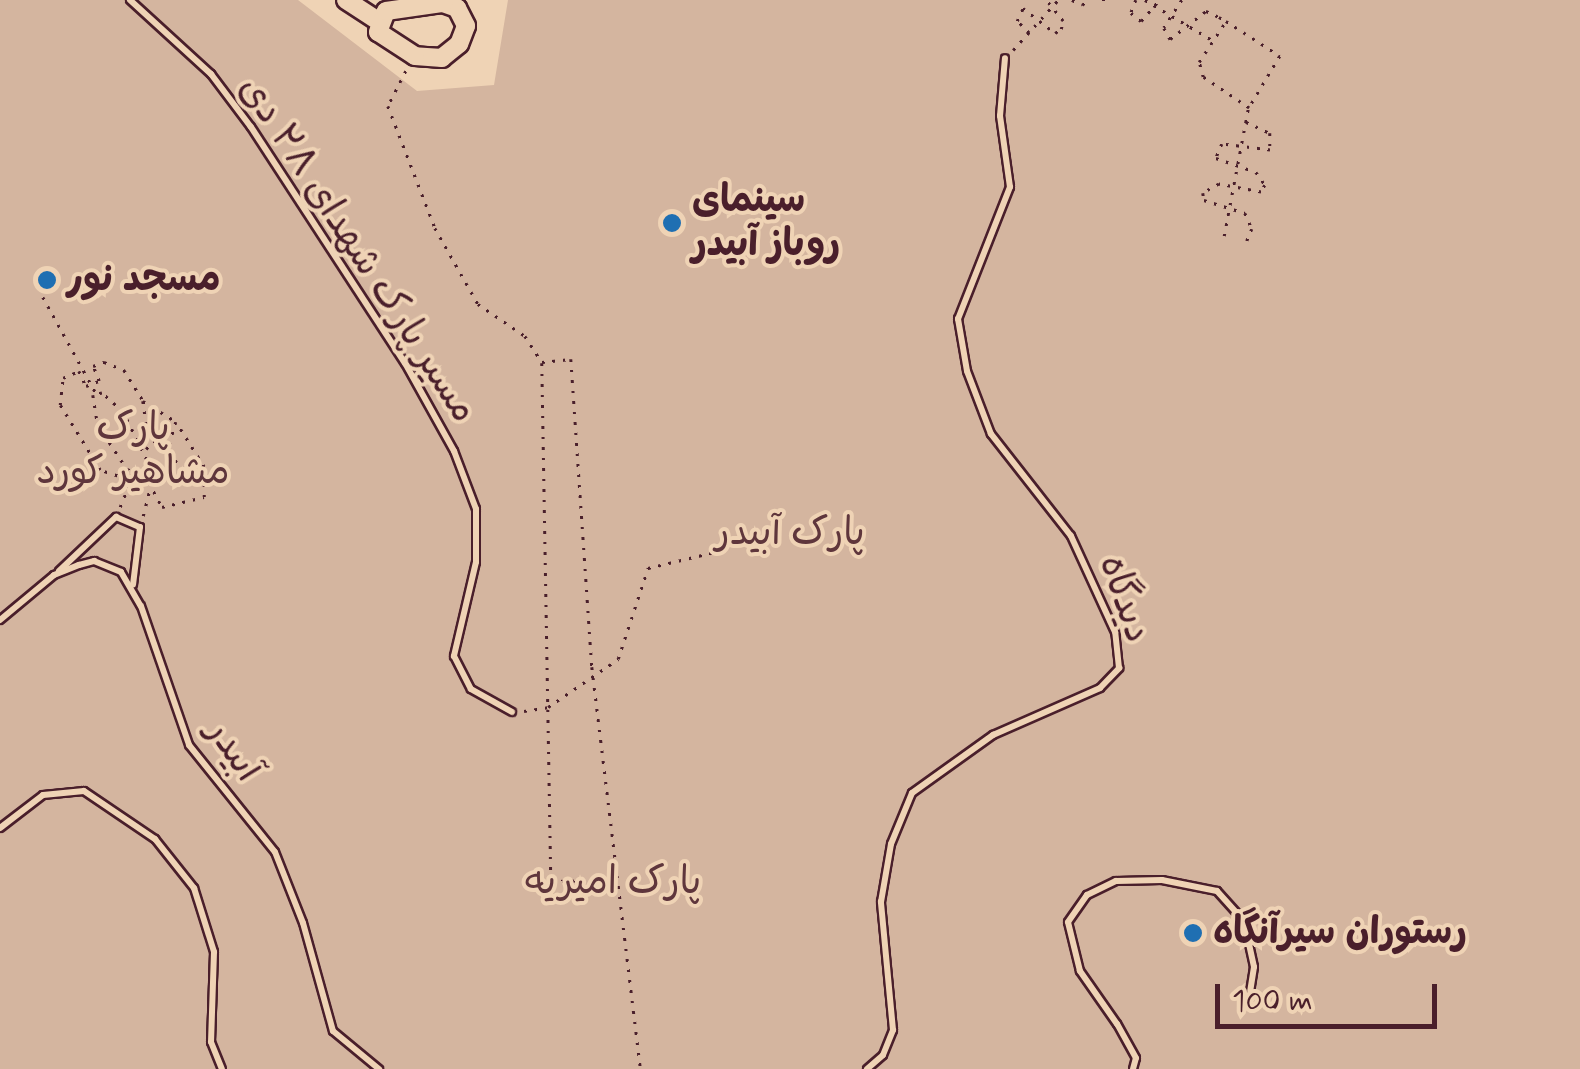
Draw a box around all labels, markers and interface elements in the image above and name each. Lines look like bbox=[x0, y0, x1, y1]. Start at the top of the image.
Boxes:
street label: مسیر پارک شهدای ۲۸ دی bbox=[228, 68, 486, 432]
place label: سینمای روباز آبیدر bbox=[692, 178, 840, 268]
marker: سینمای روباز آبیدر bbox=[661, 212, 683, 234]
place label: مسجد نور bbox=[67, 257, 220, 303]
marker: مسجد نور bbox=[36, 269, 58, 291]
park label: پارک مشاهیر کورد bbox=[36, 406, 230, 496]
park label: پارک آبیدر bbox=[715, 511, 865, 557]
street label: دیدگاه bbox=[1088, 549, 1160, 649]
street label: آبیدر bbox=[196, 711, 270, 791]
park label: پارک امیریه bbox=[525, 860, 701, 906]
place label: رستوران سیرآنگاه bbox=[1213, 910, 1467, 956]
marker: رستوران سیرآنگاه bbox=[1182, 922, 1204, 944]
scale bar bbox=[1220, 964, 1442, 1026]
text: 100 m bbox=[1232, 982, 1313, 1021]

